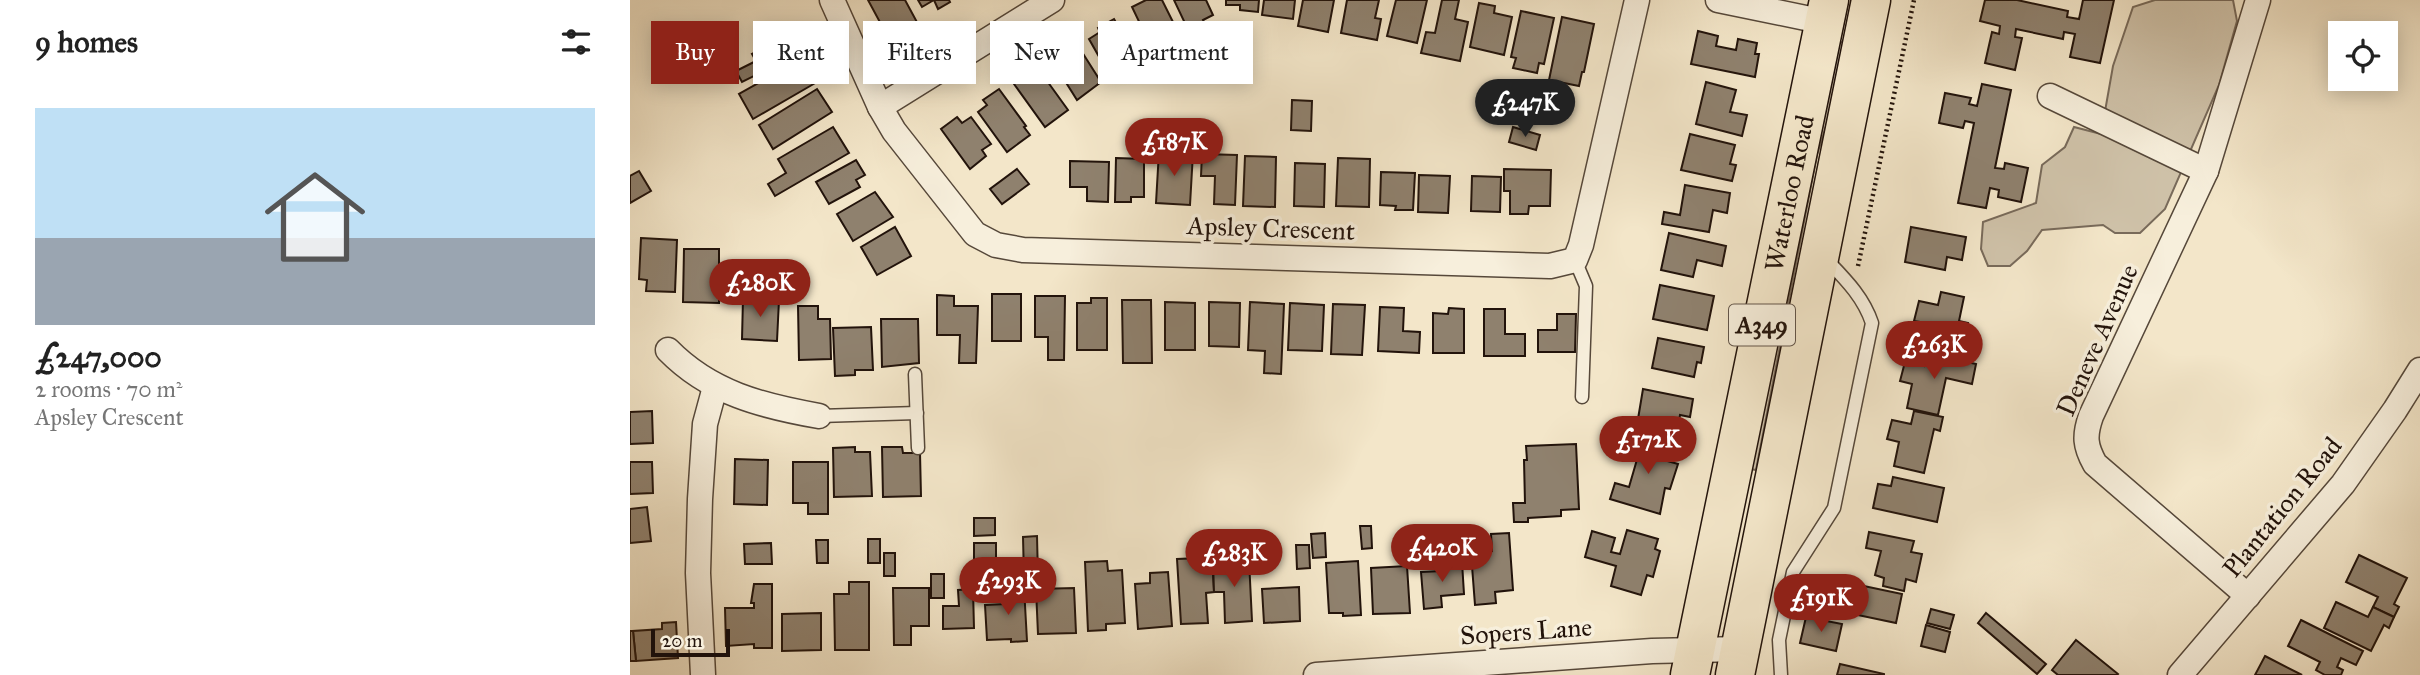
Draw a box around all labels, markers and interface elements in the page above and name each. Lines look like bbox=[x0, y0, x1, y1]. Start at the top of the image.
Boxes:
chip: Buy bbox=[651, 21, 739, 84]
chip: Rent bbox=[753, 21, 849, 84]
chip: Filters bbox=[863, 21, 976, 84]
chip: New bbox=[990, 21, 1084, 84]
chip: Apartment bbox=[1098, 21, 1253, 84]
map controls bbox=[2328, 21, 2398, 91]
button: locate bbox=[2328, 21, 2398, 91]
icon: filters bbox=[557, 23, 595, 61]
text: 9 homes bbox=[35, 24, 138, 60]
pin: £247K bbox=[1476, 80, 1574, 139]
text: £247K bbox=[1491, 88, 1559, 116]
street label: Waterloo Road bbox=[1758, 112, 1821, 274]
pin: £187K bbox=[1125, 118, 1223, 178]
text: £187K bbox=[1141, 127, 1207, 155]
icon: home bbox=[252, 154, 378, 280]
street label: Apsley Crescent bbox=[1186, 209, 1355, 247]
street label: Deneve Avenue bbox=[2049, 259, 2145, 421]
pin: £280K bbox=[711, 260, 809, 319]
text: £280K bbox=[725, 268, 795, 296]
road number: A349 bbox=[1729, 304, 1795, 346]
pin: £263K bbox=[1885, 322, 1983, 381]
text: £263K bbox=[1902, 330, 1966, 358]
text: £247,000 bbox=[35, 339, 162, 375]
text: 2 rooms · 70 m² bbox=[35, 375, 183, 403]
text: Apsley Crescent bbox=[35, 403, 184, 431]
pin: £172K bbox=[1599, 416, 1697, 476]
text: £172K bbox=[1615, 425, 1681, 453]
street label: Plantation Road bbox=[2216, 430, 2348, 584]
pin: £420K bbox=[1393, 524, 1491, 584]
pin: £283K bbox=[1185, 530, 1283, 589]
text: £420K bbox=[1407, 533, 1477, 561]
text: £283K bbox=[1201, 538, 1267, 566]
pin: £293K bbox=[959, 558, 1057, 617]
text: £293K bbox=[975, 566, 1041, 594]
pin: £191K bbox=[1772, 574, 1870, 634]
text: £191K bbox=[1790, 583, 1852, 611]
street label: Sopers Lane bbox=[1459, 610, 1593, 652]
scale bar bbox=[651, 626, 730, 658]
text: 20 m bbox=[662, 629, 703, 652]

